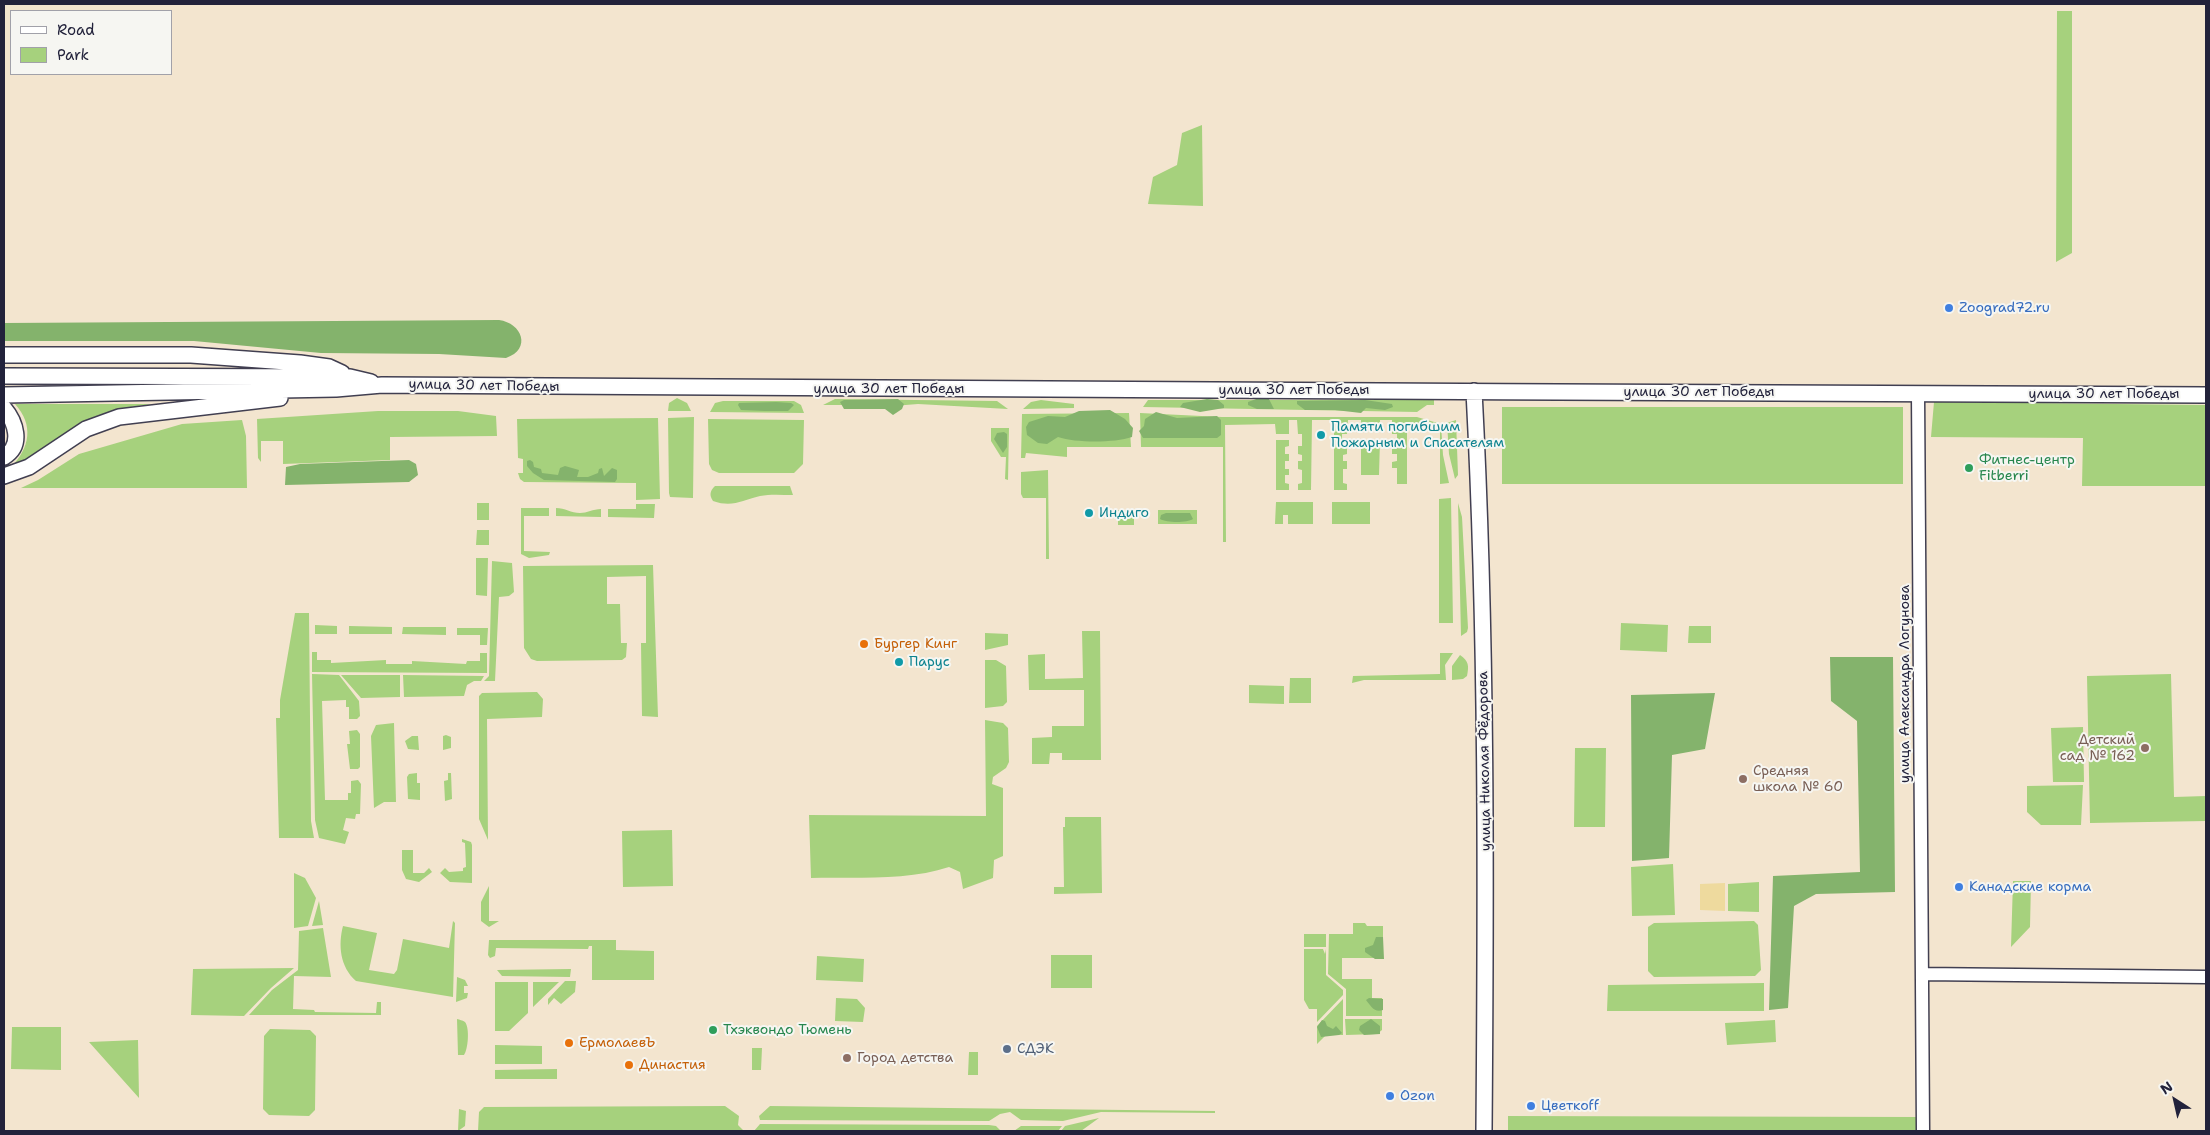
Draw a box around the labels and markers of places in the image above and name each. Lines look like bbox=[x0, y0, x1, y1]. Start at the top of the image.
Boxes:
place label: Zoograd72.ru bbox=[1959, 300, 2050, 316]
marker: Zoograd72.ru bbox=[1943, 302, 1955, 314]
place label: Памяти погибшим Пожарным и Спасателям bbox=[1331, 419, 1504, 452]
marker: Памяти погибшим Пожарным и Спасателям bbox=[1315, 429, 1327, 441]
place label: Фитнес-центр Fitberri bbox=[1979, 452, 2075, 484]
marker: Фитнес-центр Fitberri bbox=[1963, 462, 1975, 474]
place label: Индиго bbox=[1099, 505, 1149, 521]
marker: Индиго bbox=[1083, 507, 1095, 519]
place label: Бургер Кинг bbox=[874, 636, 957, 652]
marker: Бургер Кинг bbox=[858, 638, 870, 650]
place label: Парус bbox=[909, 654, 950, 670]
marker: Парус bbox=[893, 656, 905, 668]
place label: Детский сад № 162 bbox=[2060, 732, 2135, 764]
marker: Детский сад № 162 bbox=[2139, 742, 2151, 754]
place label: Средняя школа № 60 bbox=[1753, 763, 1843, 796]
marker: Средняя школа № 60 bbox=[1737, 773, 1749, 785]
place label: Канадские корма bbox=[1969, 879, 2091, 895]
marker: Канадские корма bbox=[1953, 881, 1965, 893]
place label: Тхэквондо Тюмень bbox=[723, 1022, 852, 1038]
marker: Тхэквондо Тюмень bbox=[707, 1024, 719, 1036]
place label: ЕрмолаевЪ bbox=[579, 1035, 655, 1051]
marker: ЕрмолаевЪ bbox=[563, 1037, 575, 1049]
place label: СДЭК bbox=[1017, 1041, 1054, 1057]
marker: СДЭК bbox=[1001, 1043, 1013, 1055]
place label: Город детства bbox=[857, 1050, 953, 1066]
marker: Город детства bbox=[841, 1052, 853, 1064]
place label: Династия bbox=[639, 1057, 706, 1073]
marker: Династия bbox=[623, 1059, 635, 1071]
place label: Ozon bbox=[1400, 1088, 1435, 1104]
marker: Ozon bbox=[1384, 1090, 1396, 1102]
place label: Цветкоff bbox=[1541, 1098, 1599, 1114]
marker: Цветкоff bbox=[1525, 1100, 1537, 1112]

